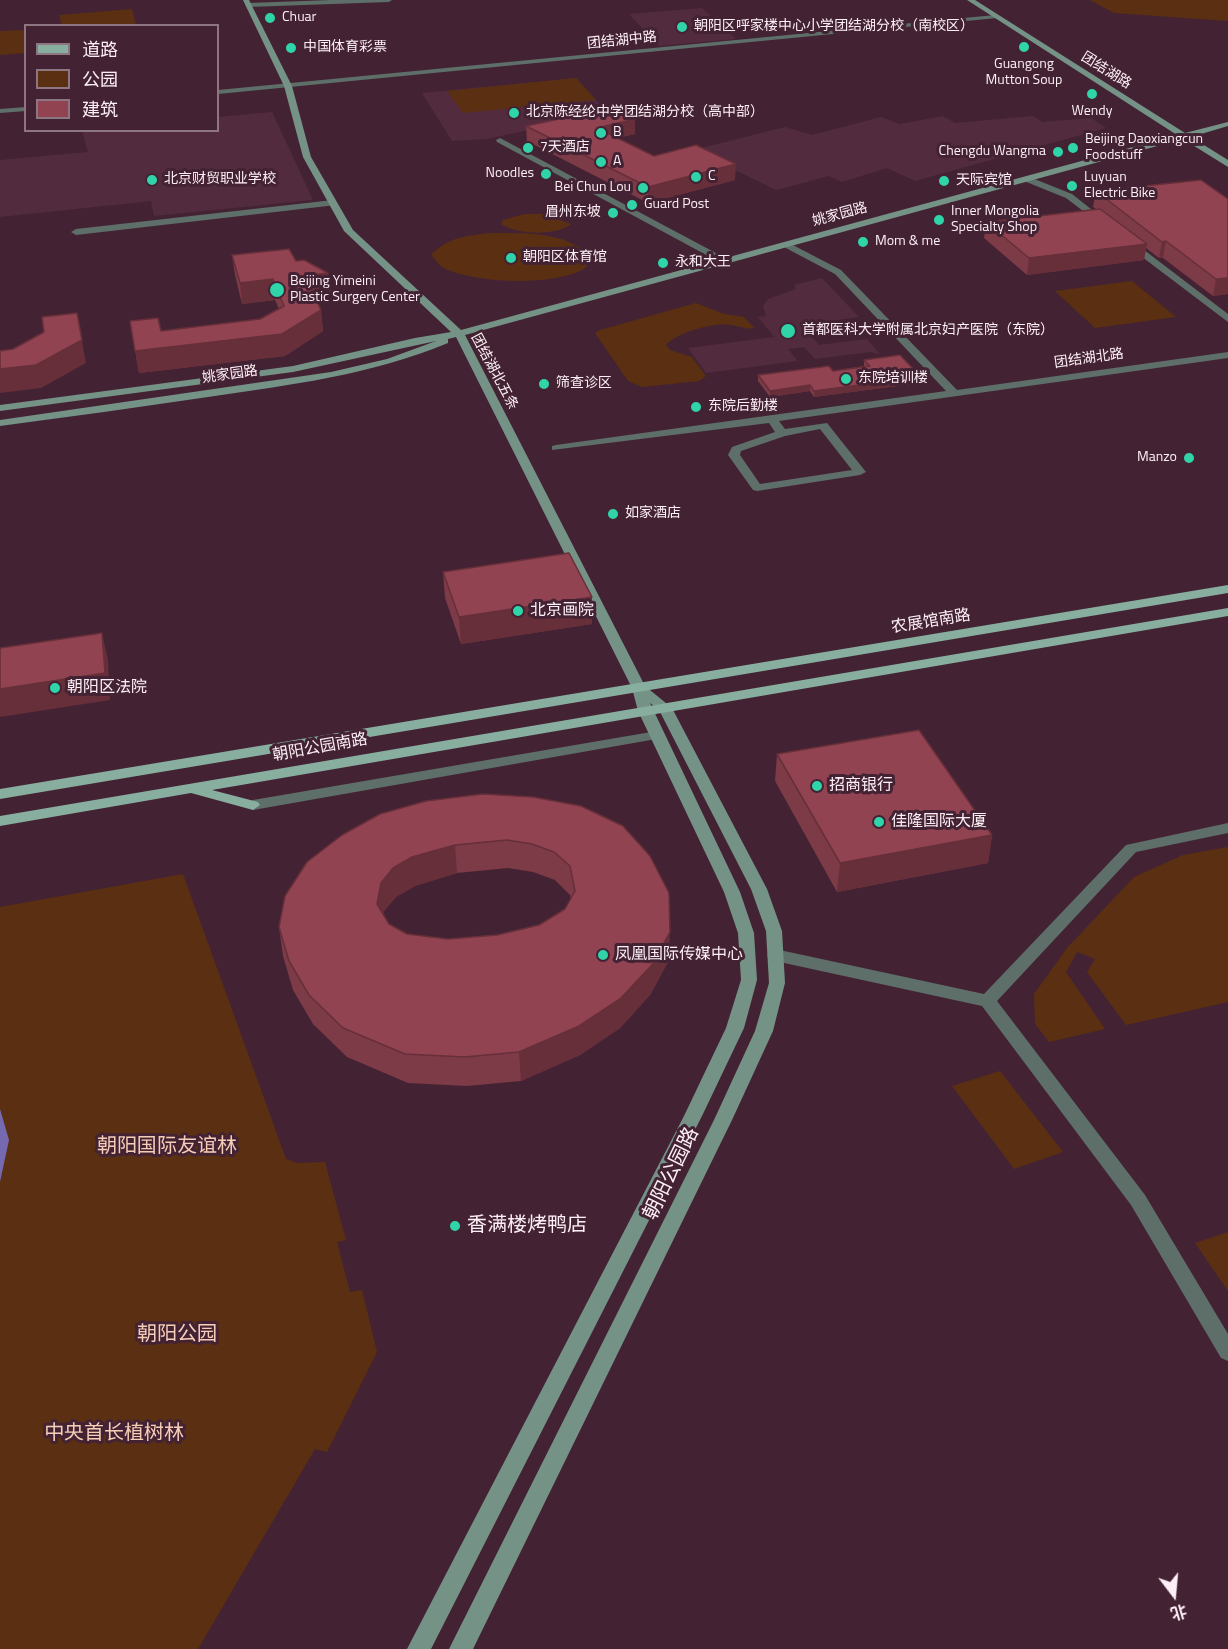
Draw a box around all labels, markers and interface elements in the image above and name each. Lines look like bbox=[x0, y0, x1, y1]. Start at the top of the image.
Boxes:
place label: Chuar bbox=[282, 10, 316, 26]
marker: Chuar bbox=[263, 11, 277, 25]
place label: 朝阳区呼家楼中心小学团结湖分校（南校区） bbox=[694, 19, 974, 35]
marker: 朝阳区呼家楼中心小学团结湖分校（南校区） bbox=[675, 20, 689, 34]
legend bbox=[24, 24, 219, 132]
street label: 团结湖中路 bbox=[586, 29, 658, 53]
text: 道路 bbox=[82, 36, 118, 63]
place label: 中国体育彩票 bbox=[303, 40, 387, 56]
marker: Guangong Mutton Soup bbox=[1017, 40, 1031, 54]
marker: 中国体育彩票 bbox=[284, 41, 298, 55]
street label: 团结湖路 bbox=[1078, 49, 1134, 93]
place label: Guangong Mutton Soup bbox=[986, 57, 1062, 90]
text: 公园 bbox=[82, 66, 118, 93]
marker: Wendy bbox=[1085, 87, 1099, 101]
text: 建筑 bbox=[82, 96, 118, 123]
place label: Wendy bbox=[1072, 104, 1112, 120]
place label: 北京陈经纶中学团结湖分校（高中部） bbox=[526, 105, 764, 121]
marker: 北京陈经纶中学团结湖分校（高中部） bbox=[507, 106, 521, 120]
place label: B bbox=[613, 125, 622, 141]
marker: B bbox=[594, 126, 608, 140]
place label: Beijing Daoxiangcun Foodstuff bbox=[1085, 132, 1203, 164]
place label: 7天酒店 bbox=[540, 140, 590, 156]
marker: 7天酒店 bbox=[521, 141, 535, 155]
marker: Beijing Daoxiangcun Foodstuff bbox=[1066, 141, 1080, 155]
place label: Chengdu Wangma bbox=[939, 144, 1046, 160]
marker: Chengdu Wangma bbox=[1051, 145, 1065, 159]
place label: A bbox=[613, 154, 621, 170]
marker: A bbox=[594, 155, 608, 169]
place label: Noodles bbox=[486, 166, 534, 182]
marker: Noodles bbox=[539, 167, 553, 181]
place label: C bbox=[708, 169, 716, 185]
marker: C bbox=[689, 170, 703, 184]
place label: Luyuan Electric Bike bbox=[1084, 170, 1155, 202]
place label: 北京财贸职业学校 bbox=[164, 172, 276, 188]
marker: 北京财贸职业学校 bbox=[145, 173, 159, 187]
place label: 天际宾馆 bbox=[956, 173, 1012, 189]
marker: 天际宾馆 bbox=[937, 174, 951, 188]
marker: Luyuan Electric Bike bbox=[1065, 179, 1079, 193]
place label: Bei Chun Lou bbox=[555, 180, 631, 196]
marker: Bei Chun Lou bbox=[636, 181, 650, 195]
place label: Guard Post bbox=[644, 197, 709, 213]
marker: Guard Post bbox=[625, 198, 639, 212]
street label: 姚家园路 bbox=[811, 200, 869, 230]
place label: Inner Mongolia Specialty Shop bbox=[951, 204, 1039, 237]
place label: 眉州东坡 bbox=[545, 205, 601, 221]
marker: 眉州东坡 bbox=[606, 206, 620, 220]
marker: Inner Mongolia Specialty Shop bbox=[932, 213, 946, 227]
place label: Mom & me bbox=[875, 234, 940, 250]
marker: Mom & me bbox=[856, 235, 870, 249]
place label: 朝阳区体育馆 bbox=[523, 250, 607, 266]
marker: 朝阳区体育馆 bbox=[504, 251, 518, 265]
place label: 永和大王 bbox=[675, 255, 731, 271]
marker: 永和大王 bbox=[656, 256, 670, 270]
place label: Beijing Yimeini Plastic Surgery Center bbox=[290, 274, 420, 306]
marker: Beijing Yimeini Plastic Surgery Center bbox=[268, 281, 286, 299]
marker: 首都医科大学附属北京妇产医院（东院） bbox=[779, 322, 797, 340]
place label: 首都医科大学附属北京妇产医院（东院） bbox=[802, 323, 1054, 339]
street label: 团结湖北五条 bbox=[467, 331, 521, 413]
street label: 团结湖北路 bbox=[1053, 346, 1125, 372]
street label: 姚家园路 bbox=[201, 363, 259, 387]
place label: 东院培训楼 bbox=[858, 371, 928, 387]
marker: 东院培训楼 bbox=[839, 372, 853, 386]
place label: 筛查诊区 bbox=[556, 376, 612, 392]
marker: 筛查诊区 bbox=[537, 377, 551, 391]
place label: 东院后勤楼 bbox=[708, 399, 778, 415]
marker: 东院后勤楼 bbox=[689, 400, 703, 414]
place label: Manzo bbox=[1137, 450, 1177, 466]
marker: Manzo bbox=[1182, 451, 1196, 465]
place label: 如家酒店 bbox=[625, 506, 681, 522]
marker: 如家酒店 bbox=[606, 507, 620, 521]
place label: 北京画院 bbox=[530, 601, 594, 621]
marker: 北京画院 bbox=[511, 604, 525, 618]
street label: 农展馆南路 bbox=[890, 606, 972, 638]
place label: 朝阳区法院 bbox=[67, 678, 147, 698]
marker: 朝阳区法院 bbox=[48, 681, 62, 695]
street label: 朝阳公园南路 bbox=[271, 730, 369, 766]
place label: 招商银行 bbox=[829, 776, 893, 796]
marker: 招商银行 bbox=[810, 779, 824, 793]
place label: 佳隆国际大厦 bbox=[891, 812, 987, 832]
marker: 佳隆国际大厦 bbox=[872, 815, 886, 829]
place label: 凤凰国际传媒中心 bbox=[615, 945, 743, 965]
marker: 凤凰国际传媒中心 bbox=[596, 948, 610, 962]
street label: 朝阳公园路 bbox=[639, 1124, 705, 1224]
park label: 朝阳国际友谊林 bbox=[97, 1135, 237, 1159]
place label: 香满楼烤鸭店 bbox=[467, 1214, 587, 1238]
marker: 香满楼烤鸭店 bbox=[448, 1219, 462, 1233]
park label: 朝阳公园 bbox=[137, 1323, 217, 1347]
park label: 中央首长植树林 bbox=[44, 1422, 184, 1446]
north arrow bbox=[1144, 1565, 1204, 1625]
text: 北 bbox=[1168, 1599, 1190, 1626]

